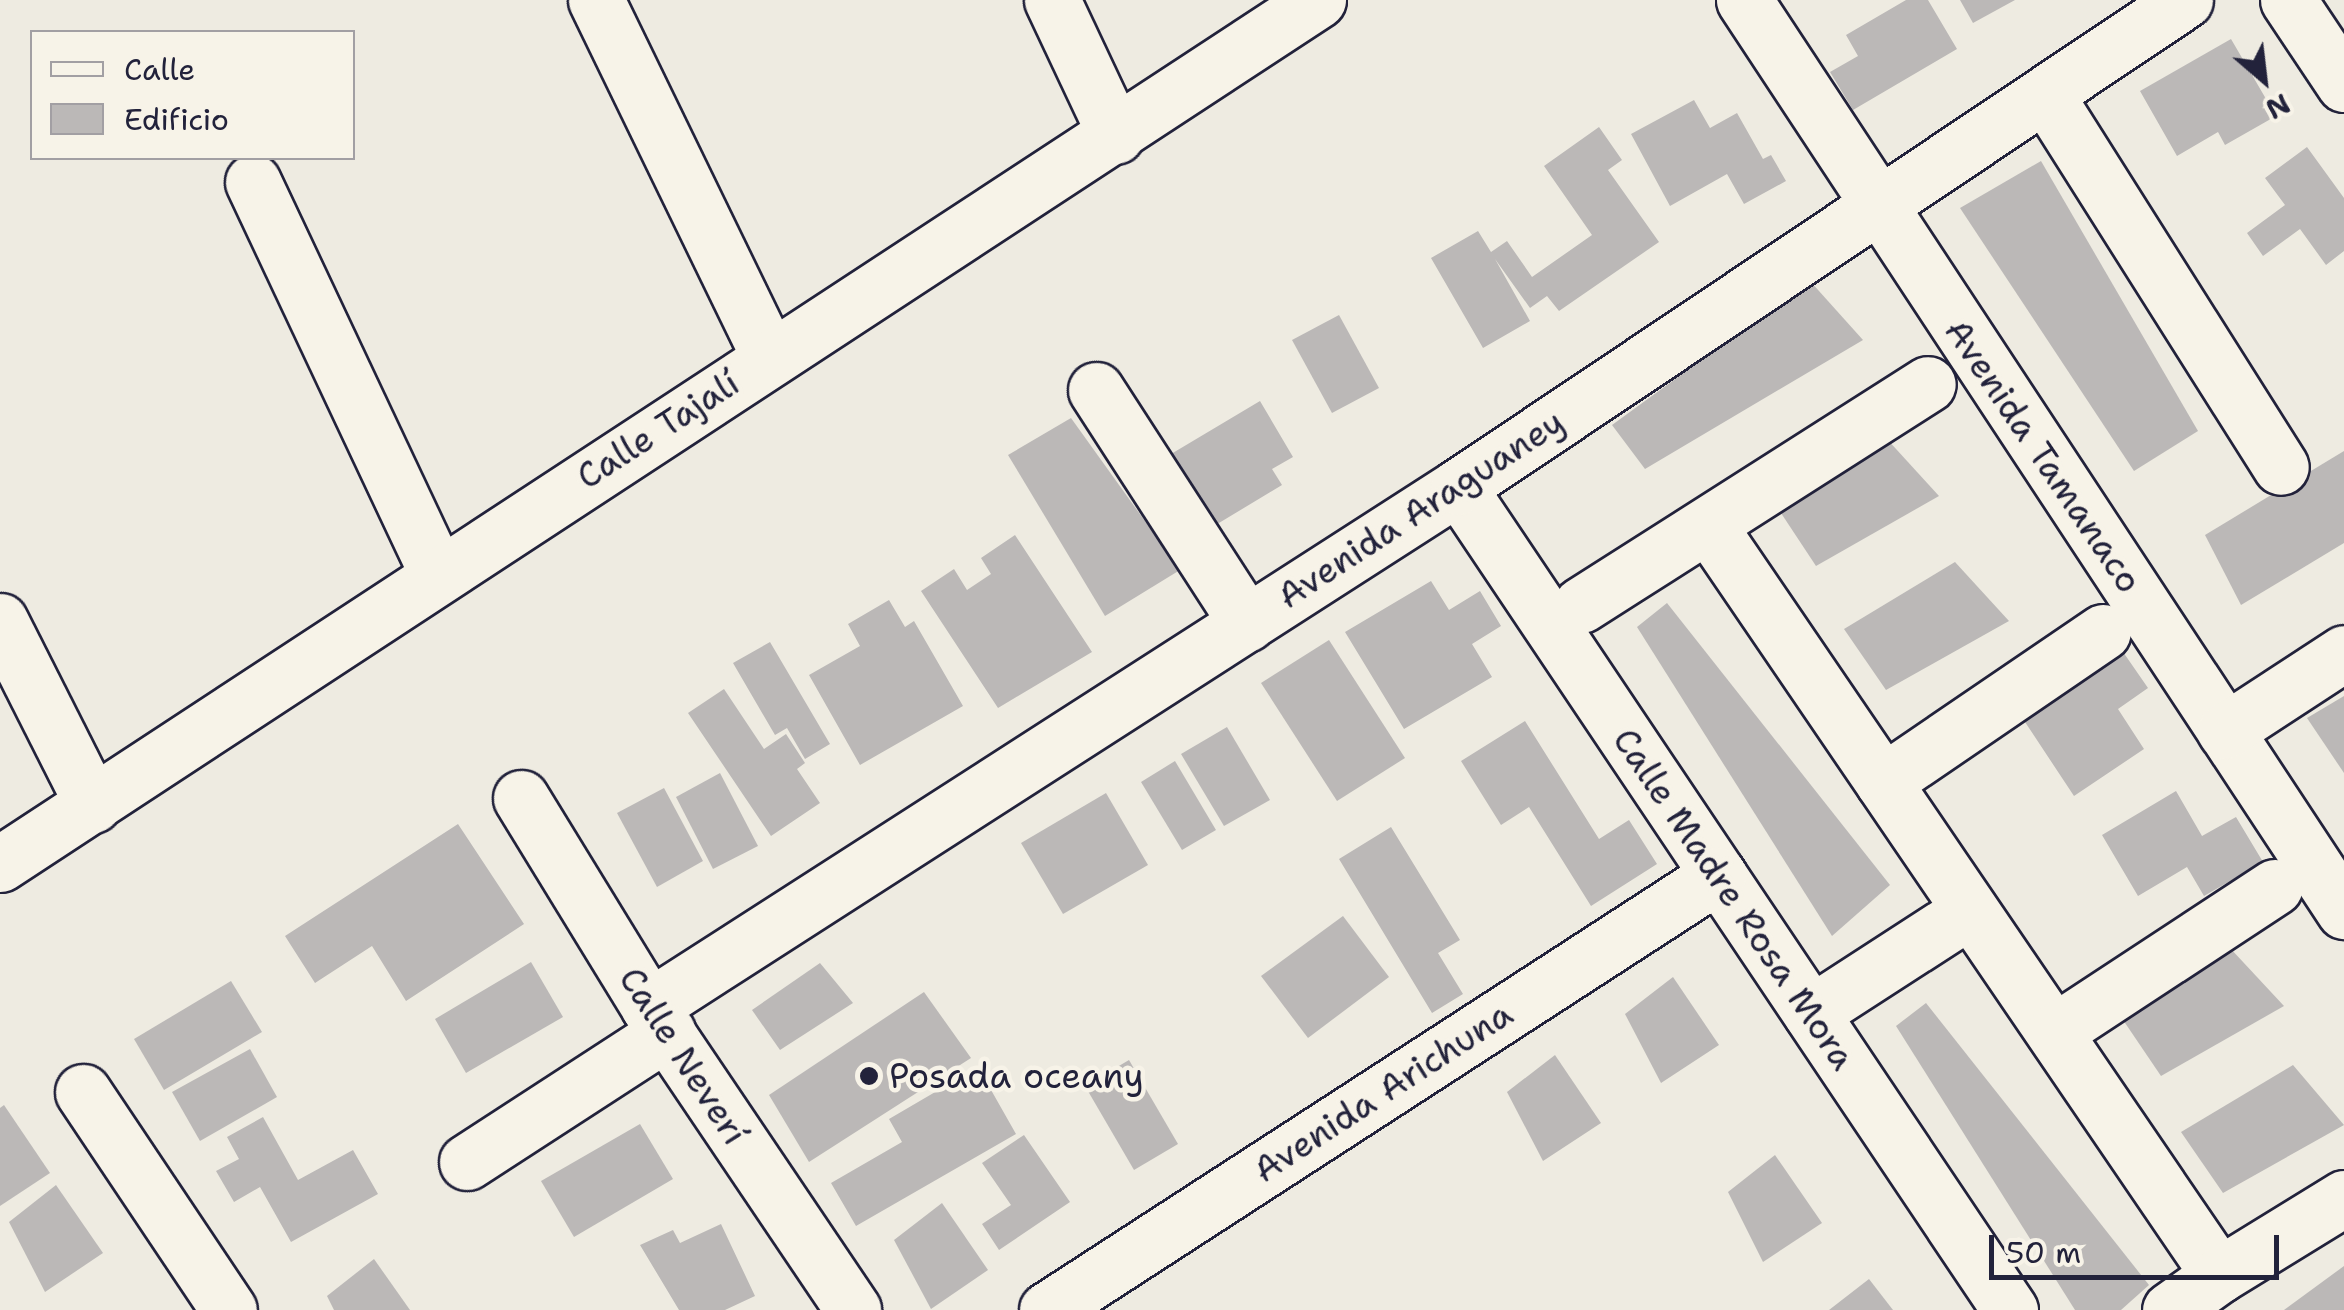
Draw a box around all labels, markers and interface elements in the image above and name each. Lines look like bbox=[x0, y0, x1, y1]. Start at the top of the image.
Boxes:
legend bbox=[30, 30, 355, 160]
north arrow bbox=[2214, 30, 2314, 130]
text: Calle bbox=[124, 49, 195, 90]
text: N bbox=[2259, 85, 2297, 128]
text: Edificio bbox=[124, 99, 229, 140]
street label: Avenida Tamanaco bbox=[1936, 311, 2150, 601]
street label: Calle Tajalí bbox=[569, 362, 747, 498]
street label: Avenida Araguaney bbox=[1270, 401, 1572, 617]
street label: Calle Madre Rosa Mora bbox=[1604, 720, 1864, 1078]
street label: Calle Neverí bbox=[610, 959, 756, 1153]
street label: Avenida Arichuna bbox=[1246, 993, 1520, 1191]
place label: Posada oceany bbox=[889, 1055, 1144, 1097]
marker: Posada oceany bbox=[858, 1065, 880, 1087]
scale bar bbox=[1994, 1215, 2284, 1277]
text: 50 m bbox=[2006, 1232, 2081, 1273]

